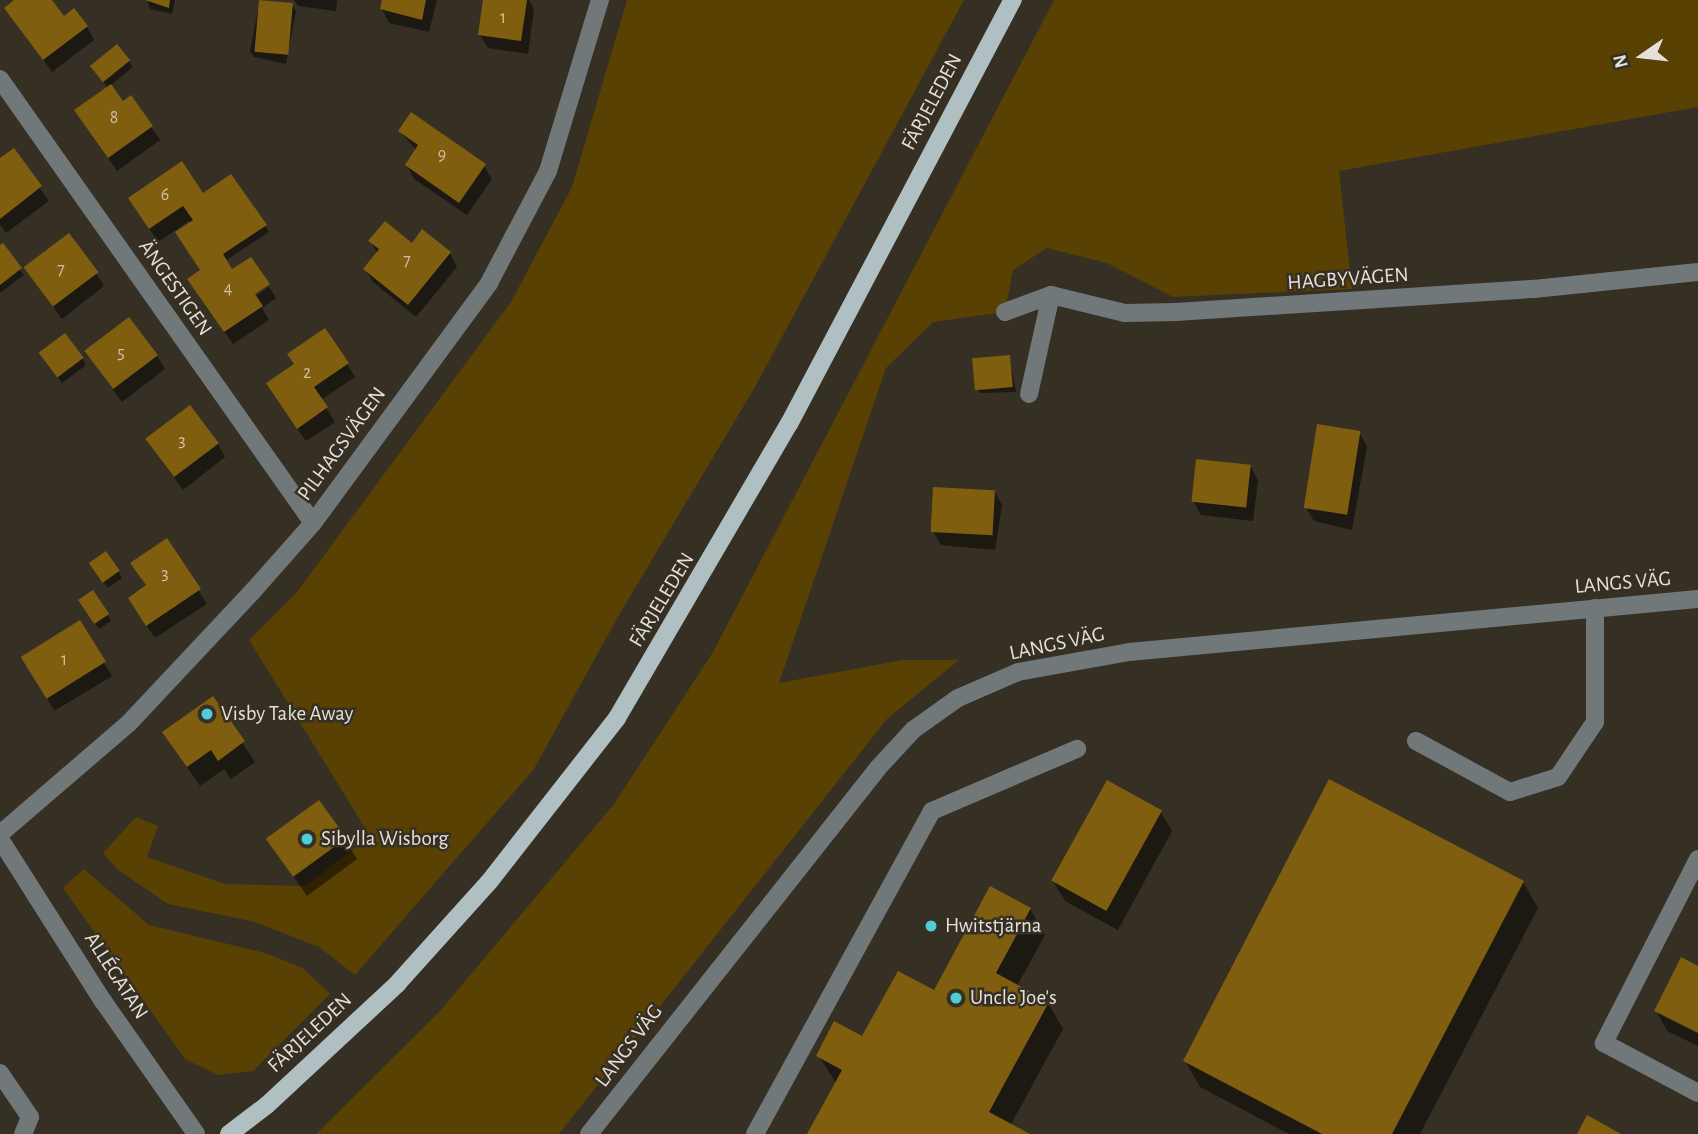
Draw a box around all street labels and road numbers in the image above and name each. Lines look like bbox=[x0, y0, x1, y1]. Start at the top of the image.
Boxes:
street label: FÄRJELEDEN bbox=[896, 49, 968, 155]
street label: ÄNGESTIGEN bbox=[133, 235, 217, 341]
street label: HAGBYVÄGEN bbox=[1287, 262, 1409, 296]
street label: PILHAGSVÄGEN bbox=[292, 382, 392, 506]
street label: FÄRJELEDEN bbox=[624, 548, 700, 652]
street label: LANGS VÄG bbox=[1574, 566, 1672, 600]
street label: LANGS VÄG bbox=[1007, 622, 1107, 666]
street label: ALLÉGATAN bbox=[79, 928, 153, 1024]
street label: FÄRJELEDEN bbox=[263, 988, 357, 1078]
street label: LANGS VÄG bbox=[590, 1000, 668, 1092]

